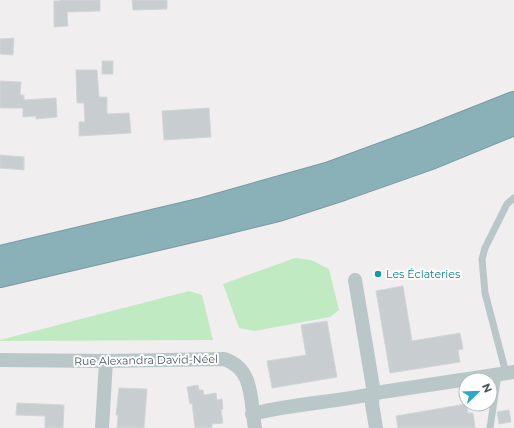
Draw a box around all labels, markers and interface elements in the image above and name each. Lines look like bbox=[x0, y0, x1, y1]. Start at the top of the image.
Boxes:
place label: Les Éclateries bbox=[386, 267, 461, 281]
marker: Les Éclateries bbox=[373, 269, 383, 279]
street label: Rue Alexandra David-Néel bbox=[74, 352, 218, 368]
north arrow bbox=[458, 372, 498, 412]
text: N bbox=[479, 381, 495, 395]

